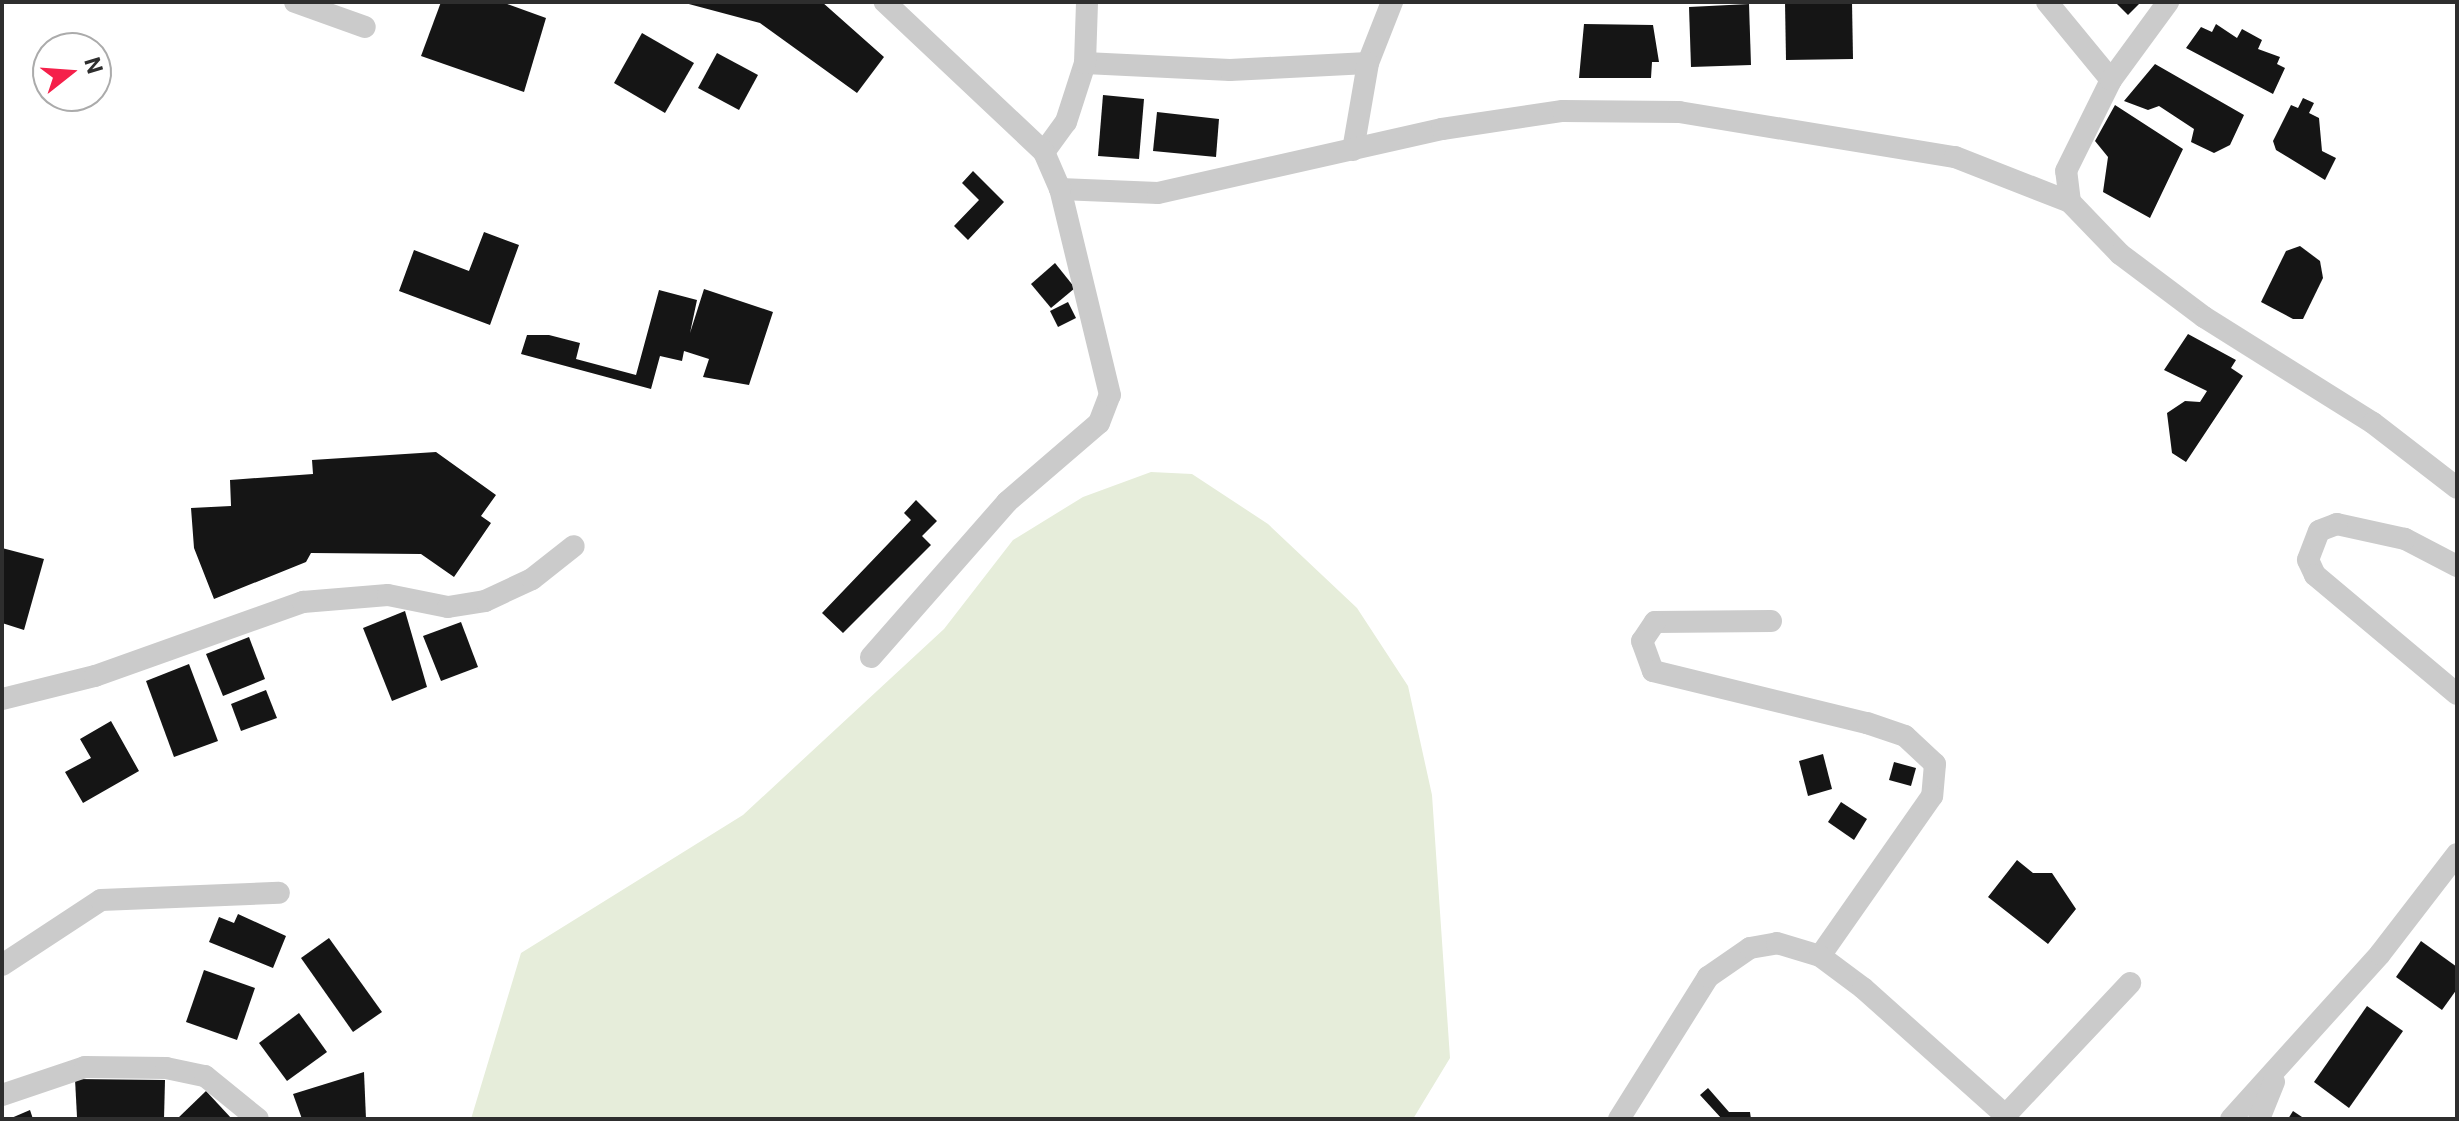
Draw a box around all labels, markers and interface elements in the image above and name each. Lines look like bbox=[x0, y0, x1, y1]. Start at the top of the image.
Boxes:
north arrow bbox=[32, 32, 112, 112]
text: N bbox=[79, 54, 108, 77]

